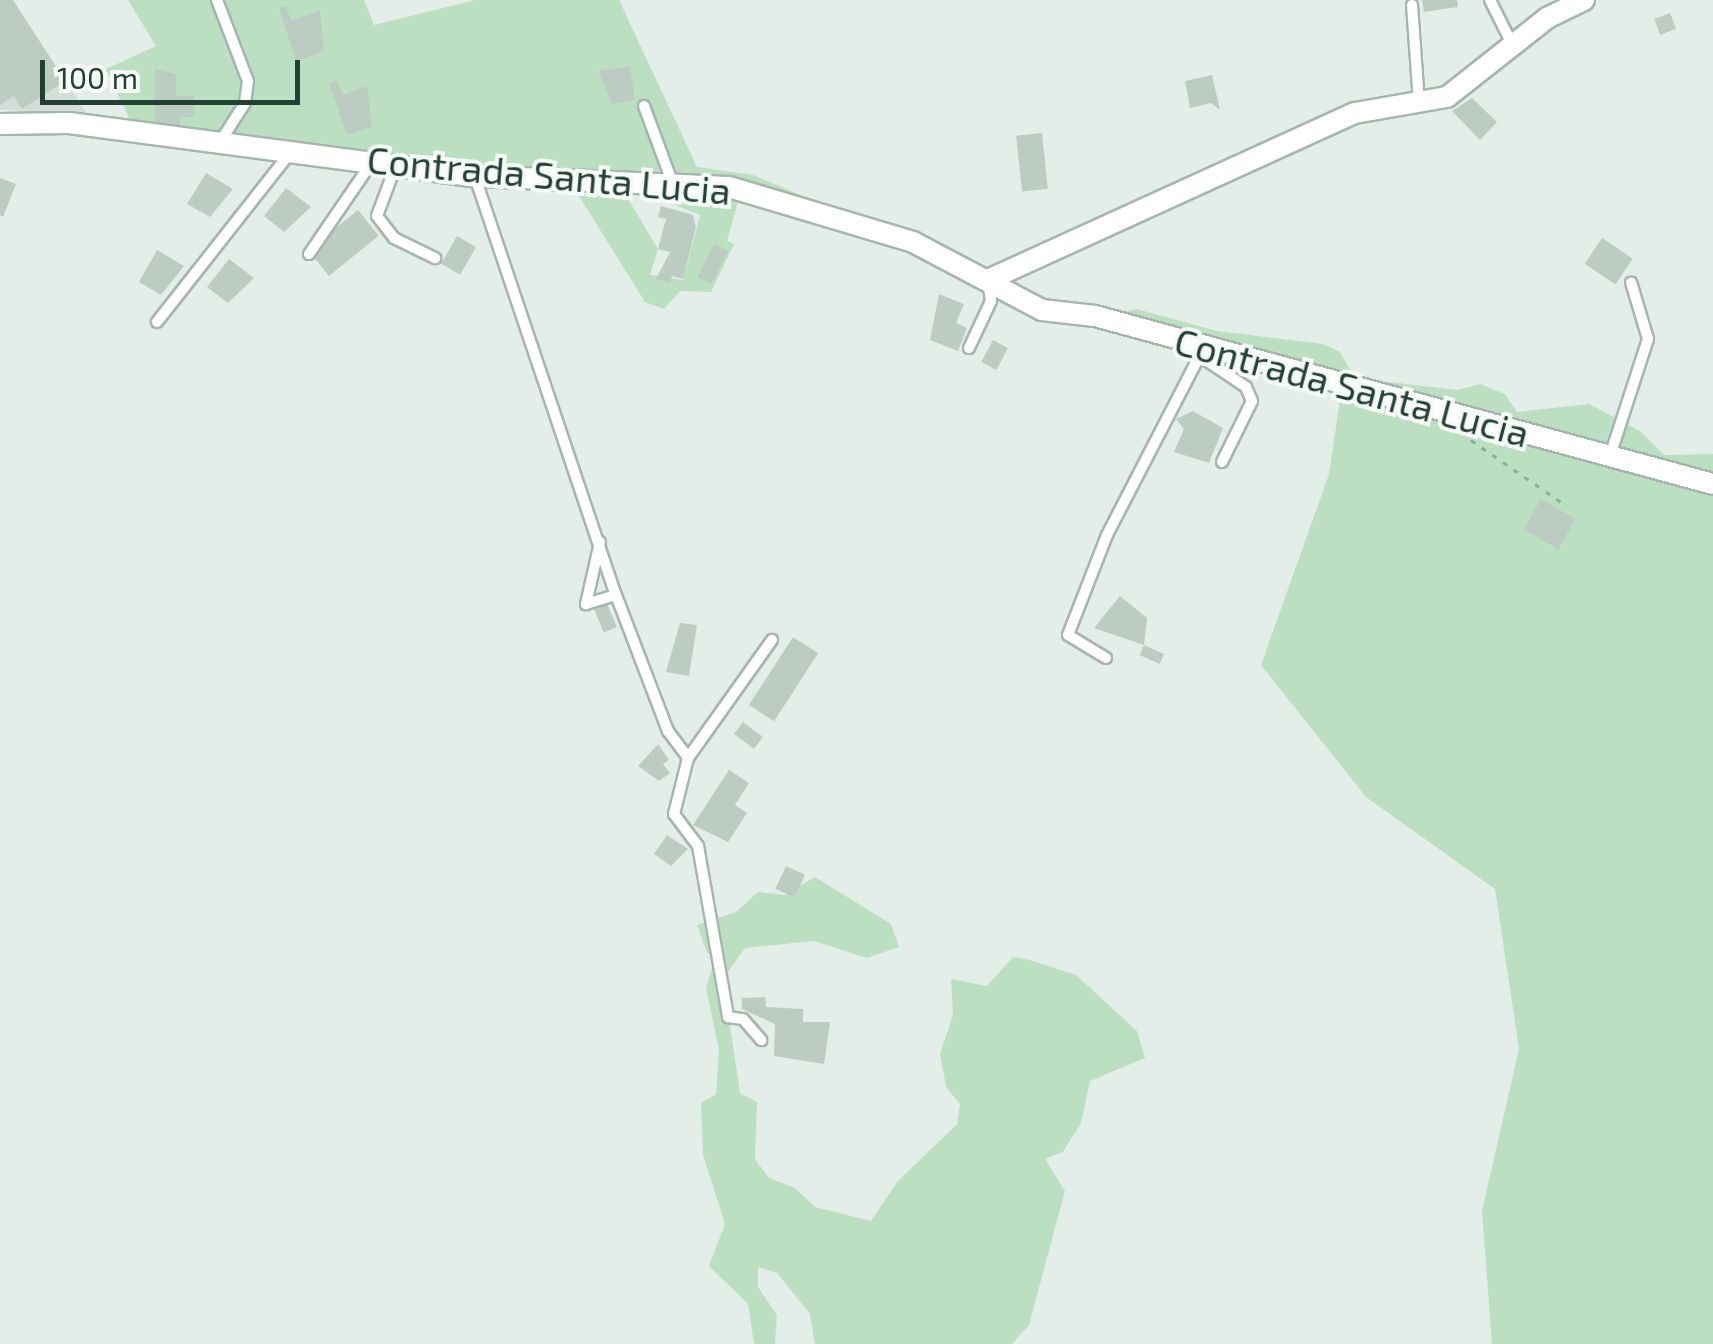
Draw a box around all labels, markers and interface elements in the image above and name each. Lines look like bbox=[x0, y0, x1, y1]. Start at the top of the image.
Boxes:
scale bar bbox=[45, 40, 305, 102]
text: 100 m bbox=[57, 59, 138, 95]
street label: Contrada Santa Lucia bbox=[365, 136, 733, 214]
street label: Contrada Santa Lucia bbox=[1170, 318, 1534, 456]

